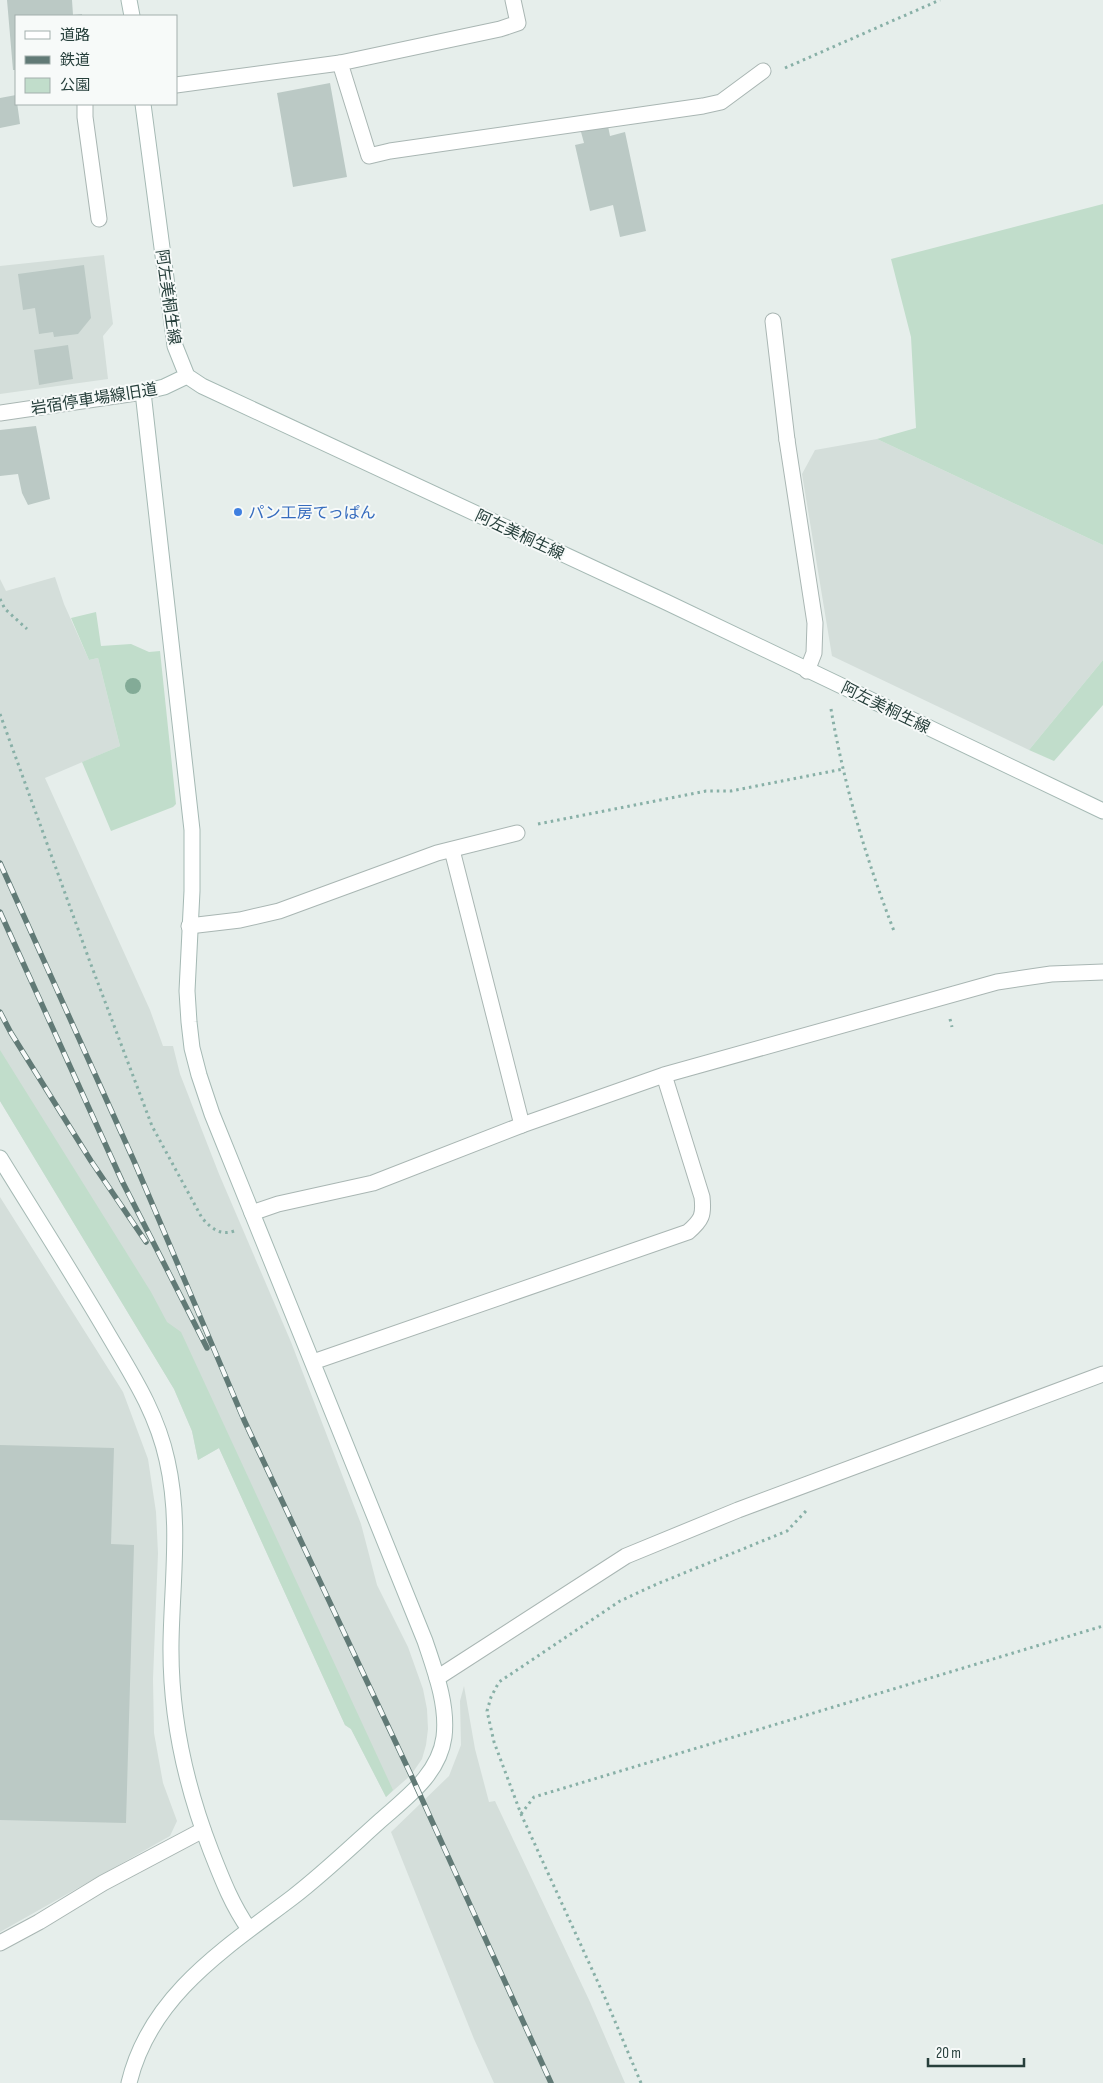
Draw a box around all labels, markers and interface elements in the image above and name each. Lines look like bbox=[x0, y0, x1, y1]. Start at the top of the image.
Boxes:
legend bbox=[15, 15, 178, 105]
text: 道路 bbox=[60, 26, 90, 45]
text: 鉄道 bbox=[60, 51, 90, 70]
text: 公園 bbox=[60, 76, 90, 95]
street label: 阿左美桐生線 bbox=[151, 248, 184, 346]
street label: 岩宿停車場線旧道 bbox=[30, 380, 159, 419]
place label: パン工房てっぱん bbox=[248, 504, 376, 523]
marker: パン工房てっぱん bbox=[232, 506, 244, 518]
street label: 阿左美桐生線 bbox=[472, 506, 567, 564]
street label: 阿左美桐生線 bbox=[838, 679, 933, 738]
scale bar bbox=[928, 2036, 1024, 2068]
text: 20 m bbox=[936, 2044, 961, 2063]

